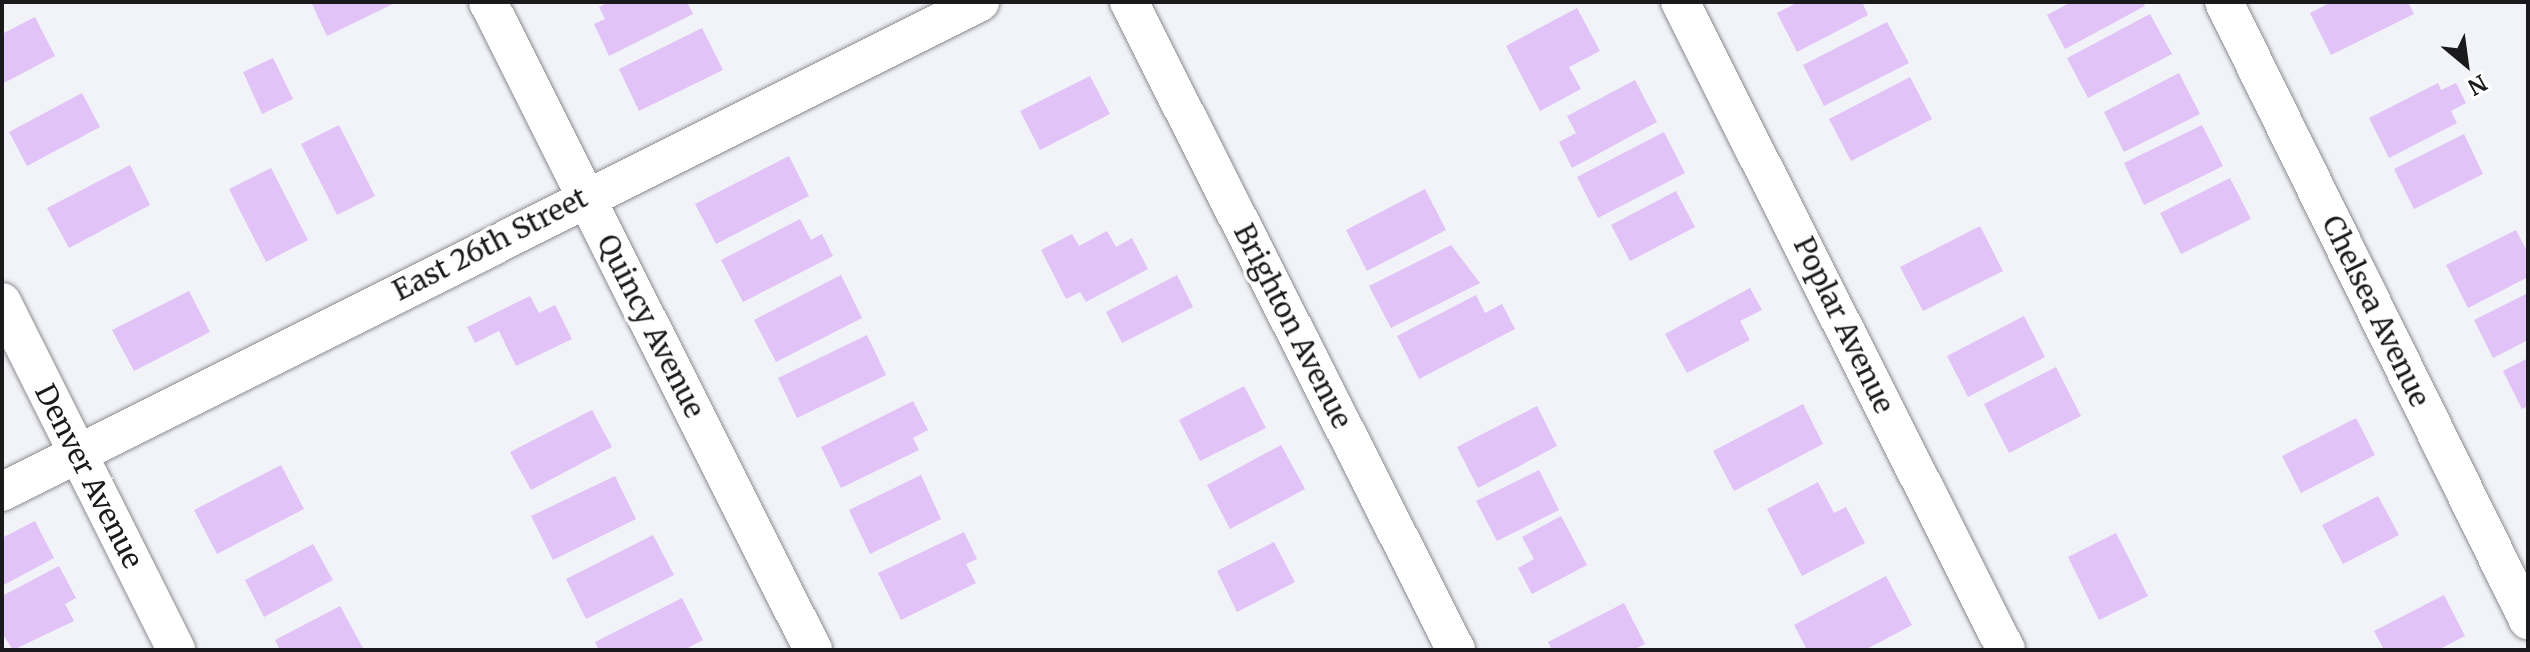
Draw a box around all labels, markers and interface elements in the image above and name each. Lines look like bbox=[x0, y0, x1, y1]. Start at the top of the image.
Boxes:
north arrow bbox=[2426, 24, 2506, 104]
text: N bbox=[2463, 69, 2492, 101]
street label: East 26th Street bbox=[387, 181, 593, 307]
street label: Chelsea Avenue bbox=[2315, 210, 2437, 412]
street label: Brighton Avenue bbox=[1227, 218, 1359, 434]
street label: Quincy Avenue bbox=[590, 229, 712, 423]
street label: Poplar Avenue bbox=[1787, 231, 1901, 419]
street label: Denver Avenue bbox=[28, 378, 150, 574]

